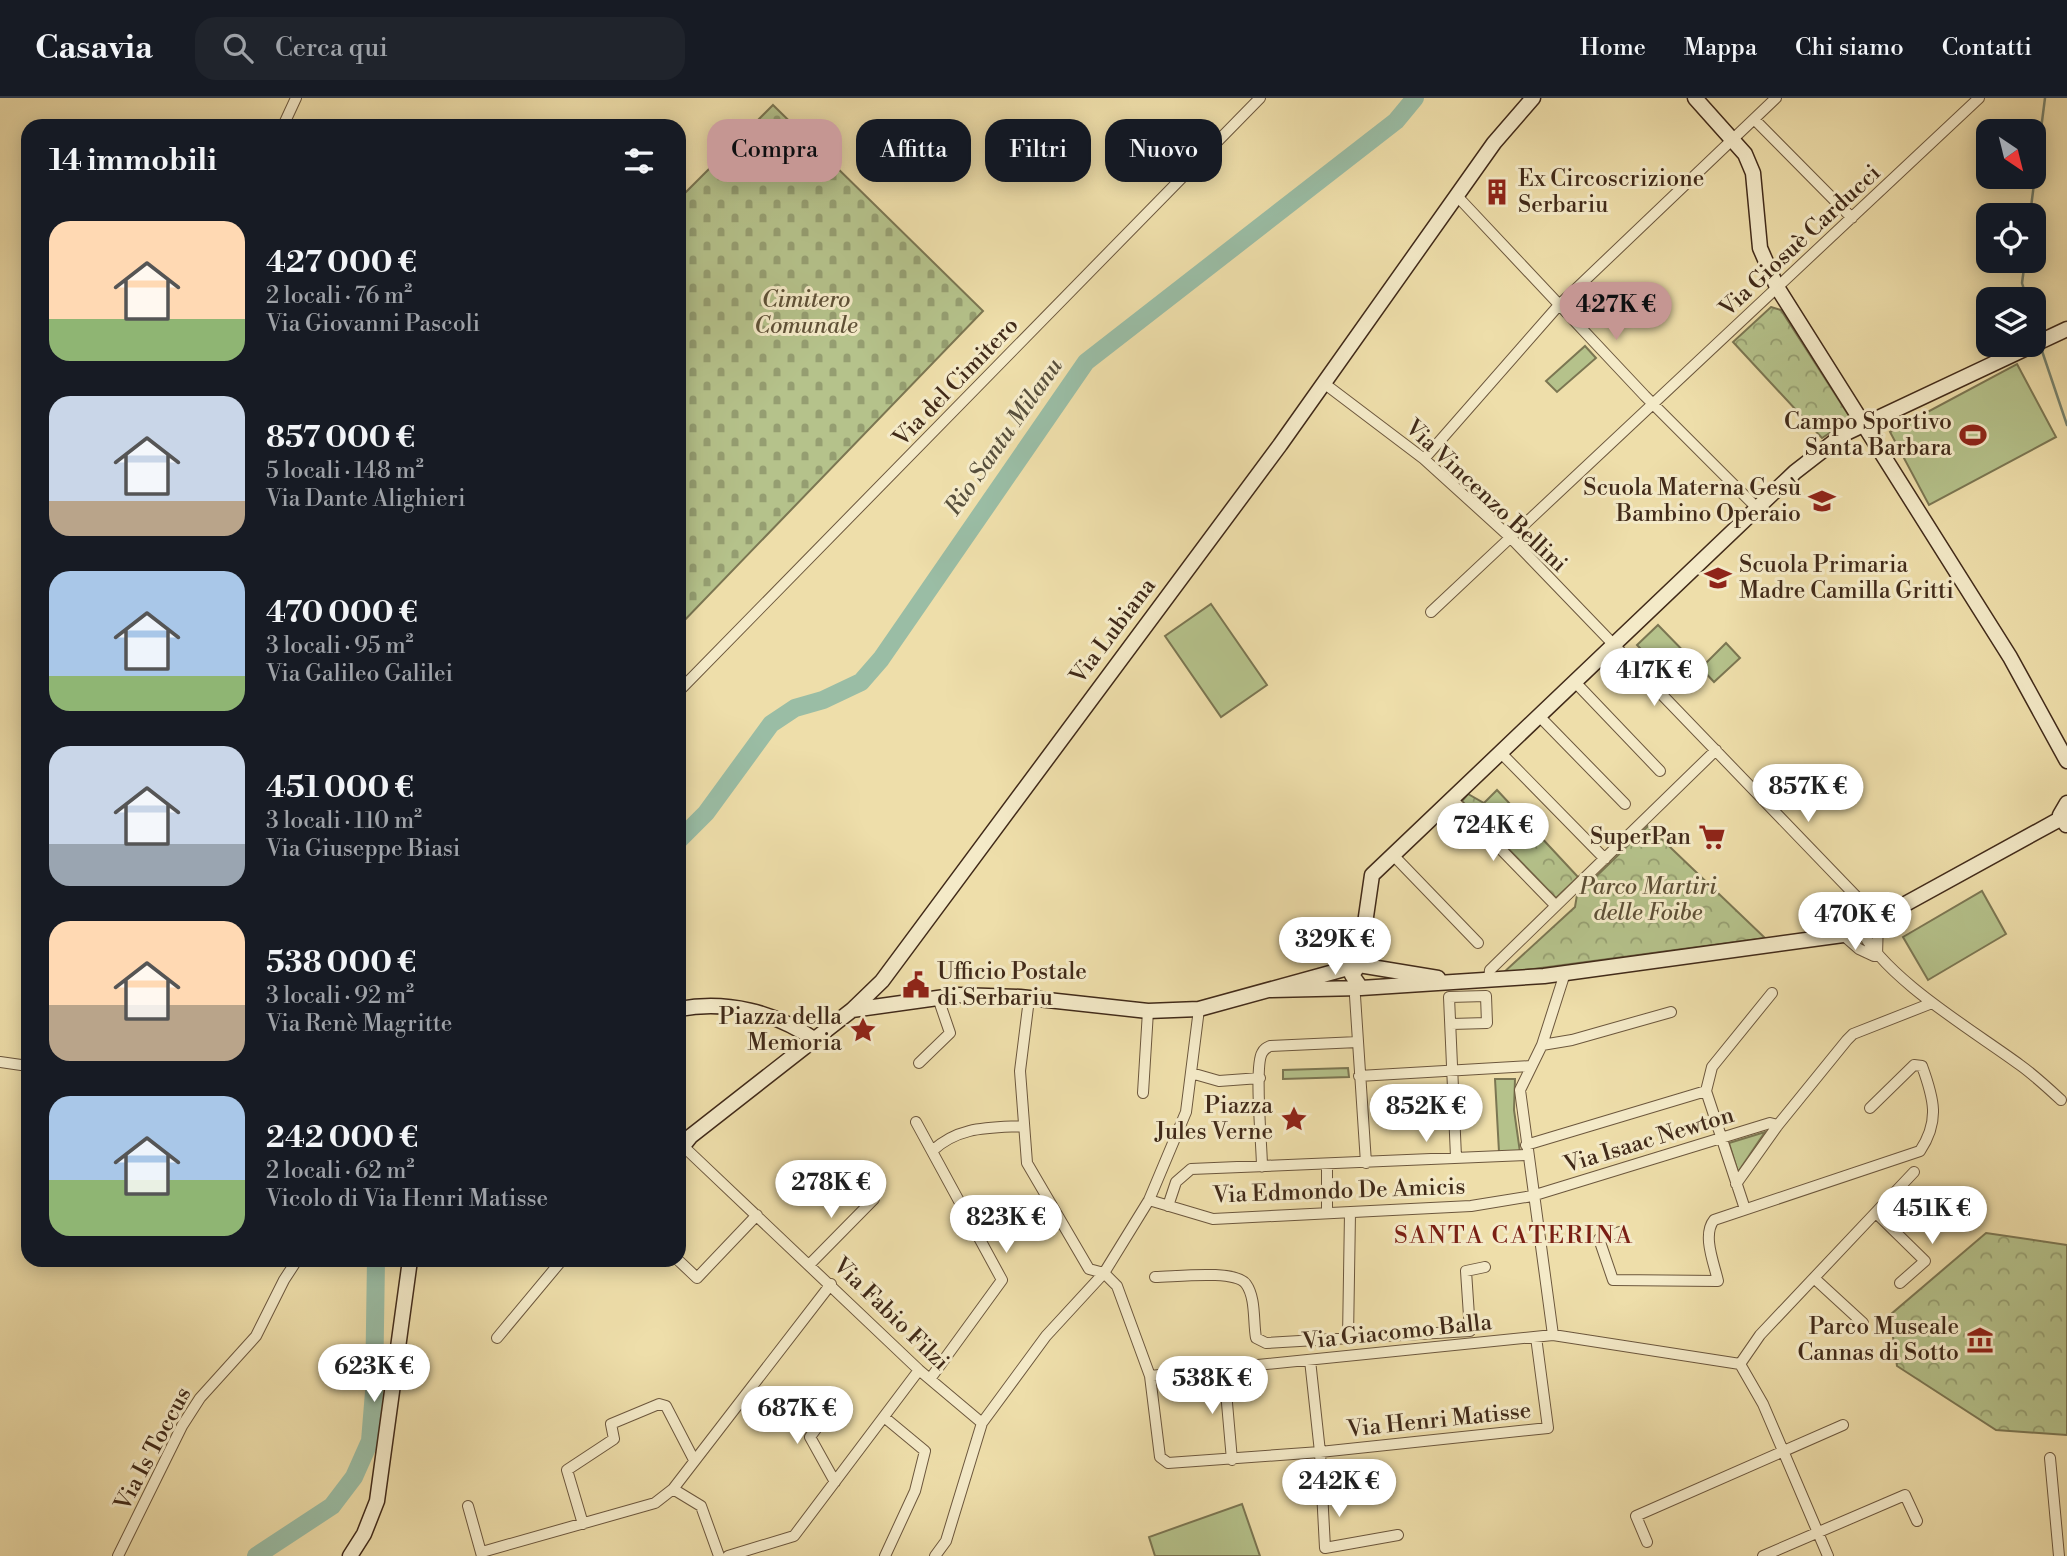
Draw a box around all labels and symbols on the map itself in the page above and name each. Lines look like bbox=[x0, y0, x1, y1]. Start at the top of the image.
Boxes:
north arrow bbox=[1976, 119, 2046, 189]
street label: Via Giosuè Carducci bbox=[1713, 159, 1886, 324]
place label: Ex Circoscrizione Serbariu bbox=[1518, 165, 1704, 219]
building icon: Ex Circoscrizione Serbariu bbox=[1482, 177, 1512, 207]
pin: 427K € bbox=[1559, 282, 1673, 342]
park label: Cimitero Comunale bbox=[754, 286, 858, 340]
street label: Via del Cimitero bbox=[887, 312, 1025, 453]
water label: Rio Santu Milanu bbox=[938, 352, 1070, 523]
place label: Campo Sportivo Santa Barbara bbox=[1784, 408, 1952, 462]
street label: Via Vincenzo Bellini bbox=[1398, 413, 1573, 578]
sports icon: Campo Sportivo Santa Barbara bbox=[1958, 420, 1988, 450]
place label: Scuola Materna Gesù Bambino Operaio bbox=[1583, 474, 1801, 528]
school or university icon: Scuola Materna Gesù Bambino Operaio bbox=[1807, 486, 1837, 516]
place label: Scuola Primaria Madre Camilla Gritti bbox=[1739, 551, 1954, 605]
school or university icon: Scuola Primaria Madre Camilla Gritti bbox=[1703, 563, 1733, 593]
street label: Via Lubiana bbox=[1064, 572, 1162, 690]
pin: 417K € bbox=[1597, 648, 1711, 708]
pin: 857K € bbox=[1751, 764, 1865, 824]
pin: 724K € bbox=[1436, 804, 1550, 863]
supermarket icon: SuperPan bbox=[1697, 822, 1727, 852]
place label: SuperPan bbox=[1590, 823, 1691, 851]
park label: Parco Martiri delle Foibe bbox=[1578, 873, 1717, 927]
pin: 470K € bbox=[1798, 892, 1912, 952]
pin: 329K € bbox=[1278, 918, 1392, 977]
place label: Ufficio Postale di Serbariu bbox=[937, 958, 1087, 1012]
public building icon: Ufficio Postale di Serbariu bbox=[901, 970, 931, 1000]
place label: Piazza della Memoria bbox=[719, 1003, 842, 1057]
place icon: Piazza della Memoria bbox=[848, 1015, 878, 1045]
pin: 852K € bbox=[1369, 1084, 1483, 1144]
place label: Piazza Jules Verne bbox=[1154, 1092, 1273, 1146]
street label: Via Isaac Newton bbox=[1560, 1101, 1738, 1179]
place icon: Piazza Jules Verne bbox=[1279, 1104, 1309, 1134]
pin: 278K € bbox=[774, 1160, 888, 1220]
street label: Via Edmondo De Amicis bbox=[1211, 1173, 1466, 1209]
pin: 451K € bbox=[1875, 1186, 1989, 1246]
pin: 823K € bbox=[949, 1196, 1063, 1255]
district label: SANTA CATERINA bbox=[1394, 1221, 1634, 1251]
street label: Via Fabio Filzi bbox=[826, 1251, 955, 1376]
street label: Via Giacomo Balla bbox=[1300, 1308, 1494, 1356]
place label: Parco Museale Cannas di Sotto bbox=[1797, 1313, 1959, 1367]
museum icon: Parco Museale Cannas di Sotto bbox=[1965, 1325, 1995, 1355]
pin: 623K € bbox=[317, 1344, 431, 1404]
pin: 538K € bbox=[1155, 1356, 1269, 1416]
street label: Via Is Toccus bbox=[108, 1382, 197, 1517]
pin: 687K € bbox=[740, 1386, 854, 1446]
street label: Via Henri Matisse bbox=[1345, 1396, 1532, 1444]
pin: 242K € bbox=[1282, 1460, 1396, 1519]

